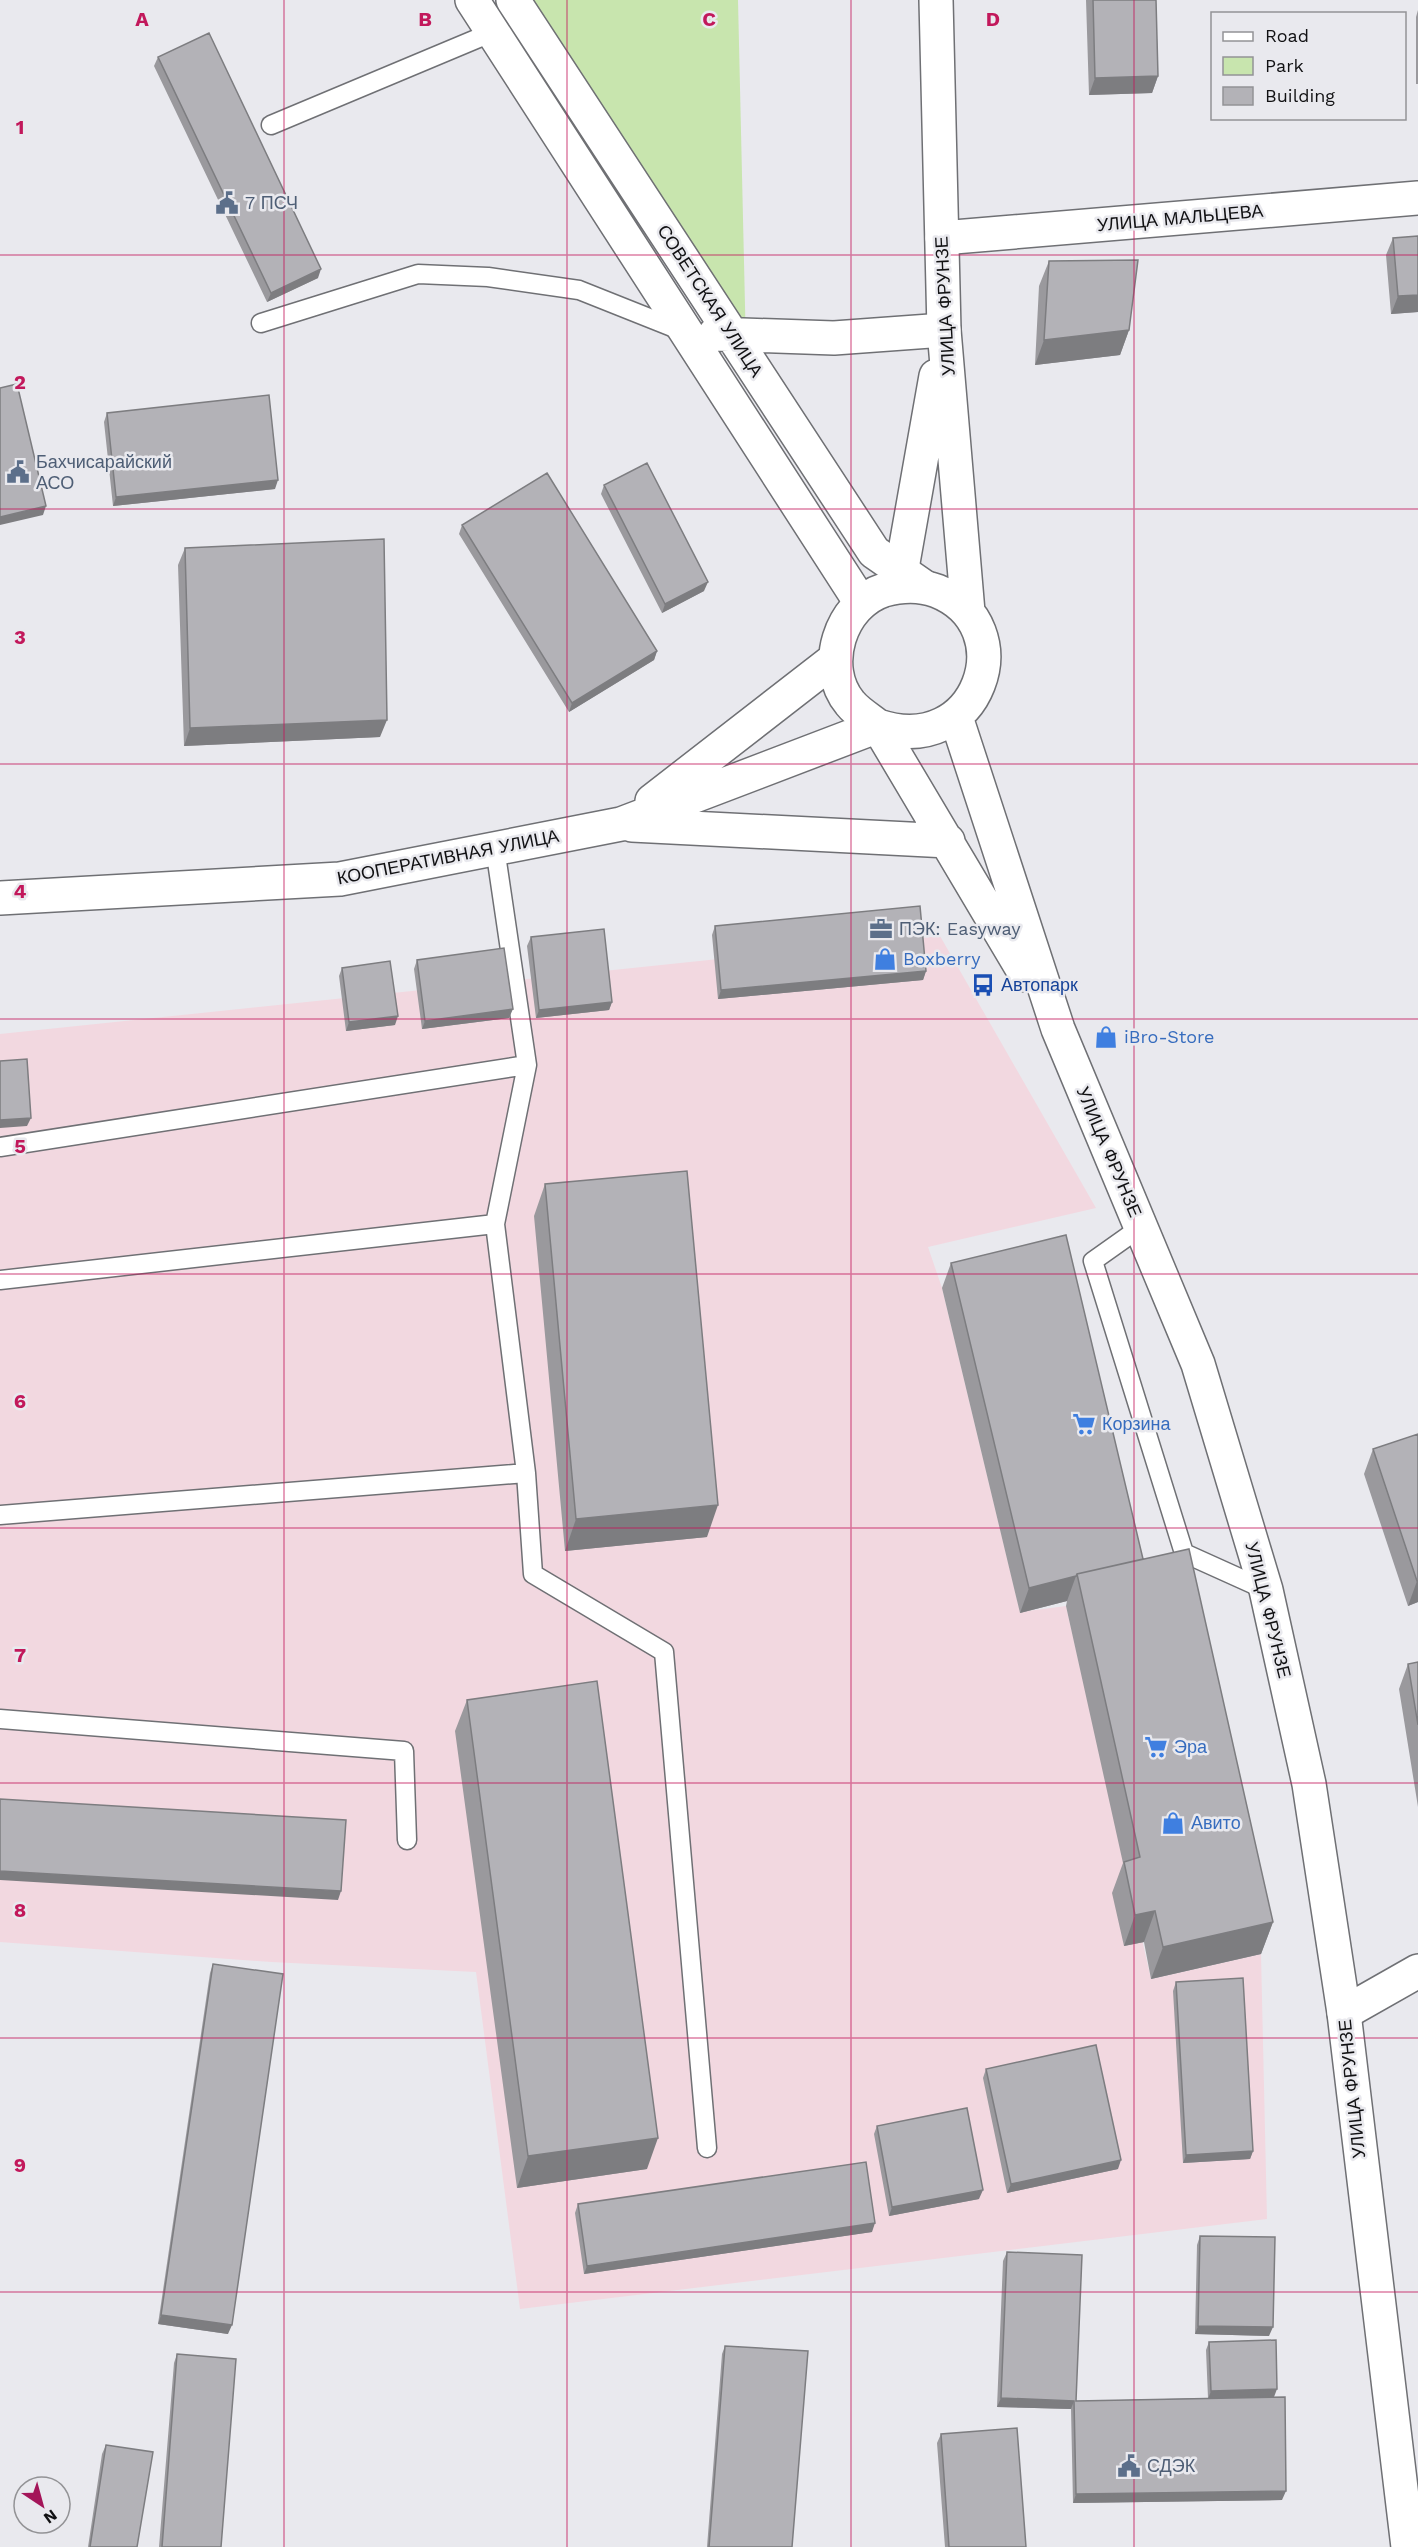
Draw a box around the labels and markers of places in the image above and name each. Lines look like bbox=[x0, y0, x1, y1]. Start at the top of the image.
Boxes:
public building icon: 7 ПСЧ bbox=[214, 190, 240, 216]
place label: 7 ПСЧ bbox=[245, 192, 298, 213]
place label: Бахчисарайский АСО bbox=[36, 451, 172, 493]
public building icon: Бахчисарайский АСО bbox=[5, 459, 31, 485]
office icon: ПЭК: Easyway bbox=[868, 916, 894, 942]
place label: ПЭК: Easyway bbox=[899, 918, 1021, 939]
shop icon: Boxberry bbox=[872, 946, 898, 972]
place label: Boxberry bbox=[903, 948, 981, 969]
bus stop icon: Автопарк bbox=[970, 972, 996, 998]
place label: Автопарк bbox=[1001, 974, 1078, 995]
shop icon: iBro-Store bbox=[1093, 1024, 1119, 1050]
place label: iBro-Store bbox=[1124, 1026, 1214, 1047]
supermarket icon: Корзина bbox=[1071, 1411, 1097, 1437]
place label: Корзина bbox=[1102, 1413, 1172, 1434]
supermarket icon: Эра bbox=[1143, 1734, 1169, 1760]
place label: Эра bbox=[1174, 1736, 1208, 1757]
shop icon: Авито bbox=[1160, 1810, 1186, 1836]
place label: Авито bbox=[1191, 1812, 1241, 1833]
public building icon: СДЭК bbox=[1116, 2453, 1142, 2479]
place label: СДЭК bbox=[1147, 2455, 1196, 2476]

